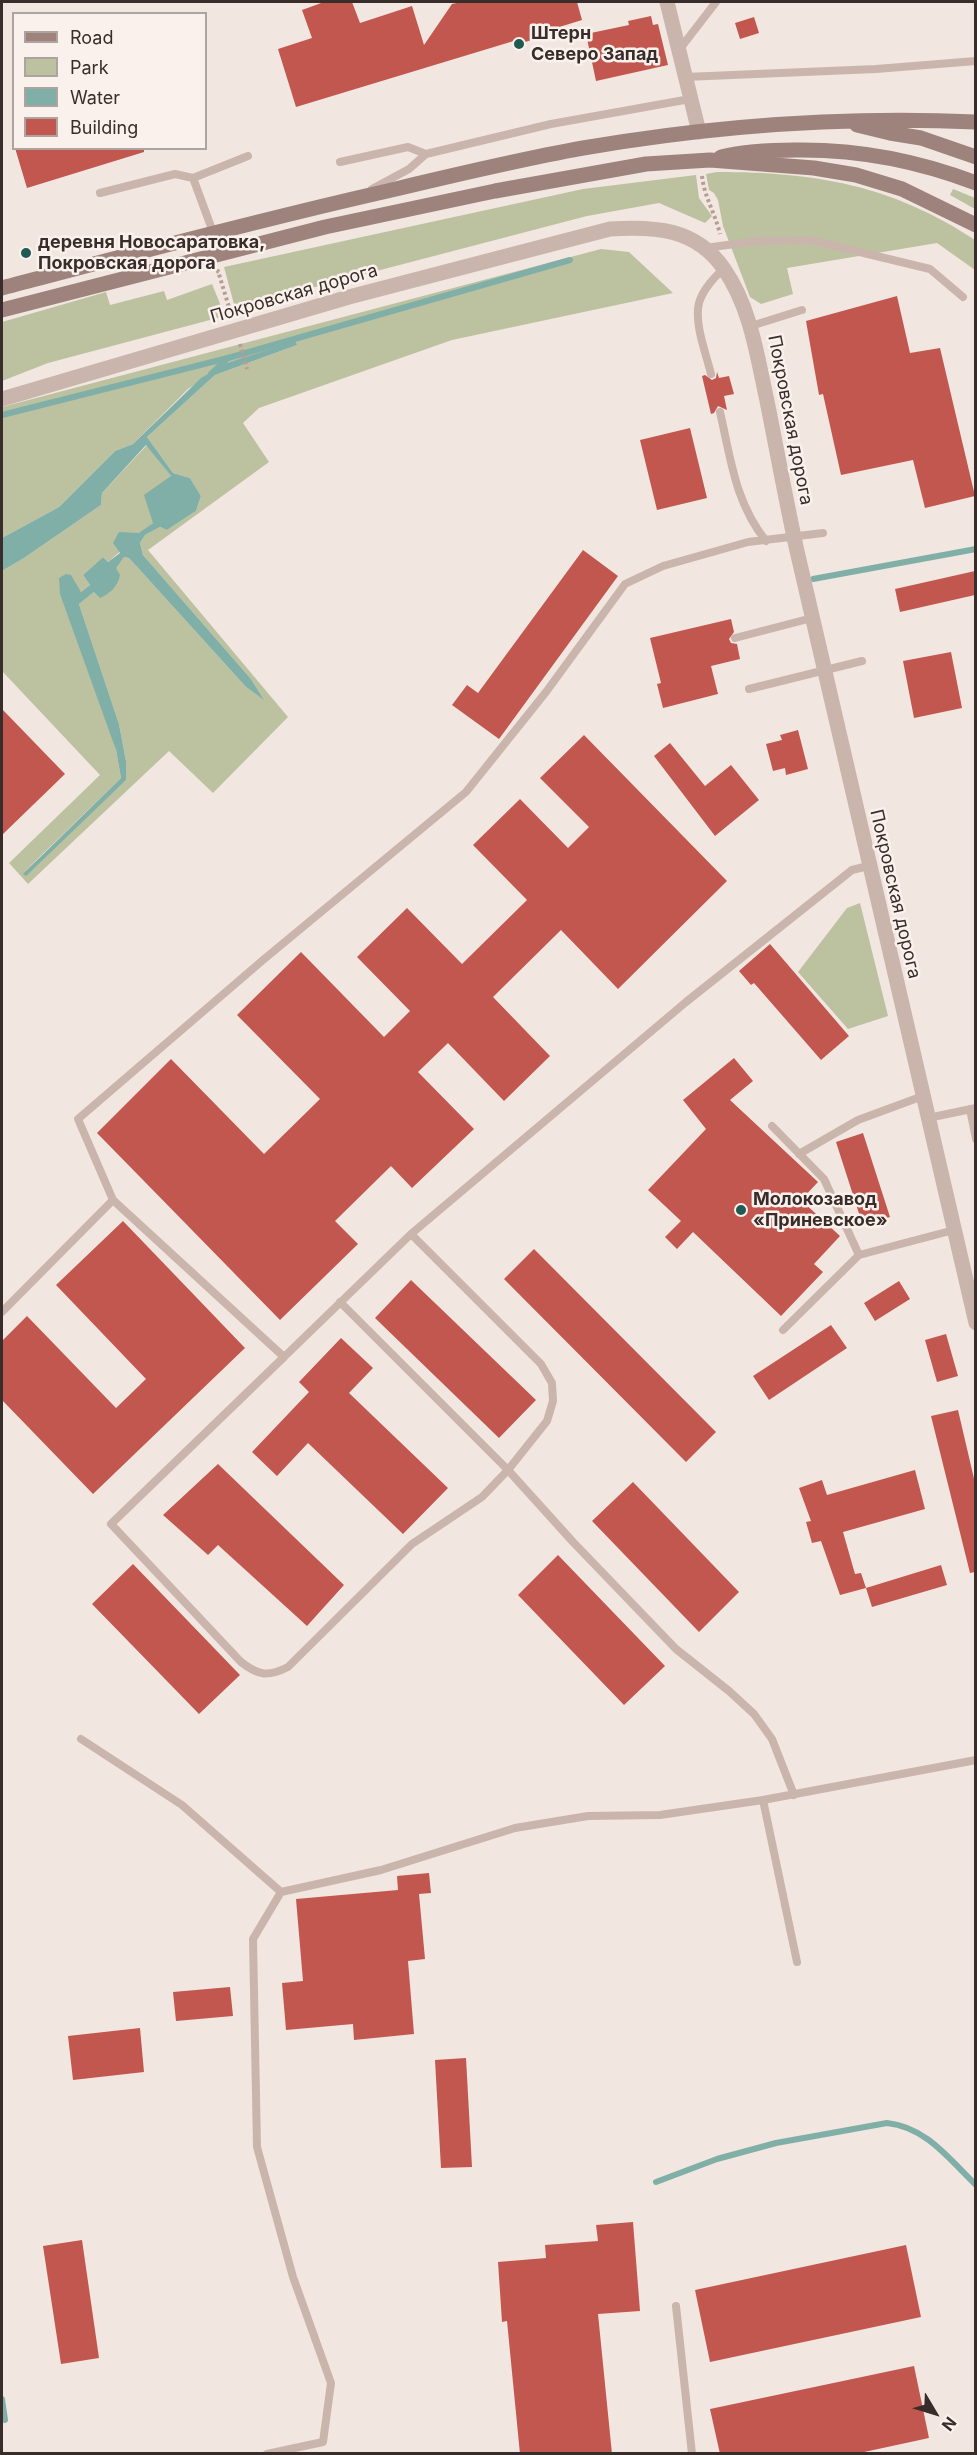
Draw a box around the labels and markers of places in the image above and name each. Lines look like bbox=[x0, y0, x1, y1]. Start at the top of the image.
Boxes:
place label: Штерн Северо Запад bbox=[531, 23, 658, 66]
marker: Штерн Северо Запад bbox=[512, 37, 526, 51]
place label: деревня Новосаратовка, Покровская дорога bbox=[38, 232, 265, 274]
marker: деревня Новосаратовка, Покровская дорога bbox=[19, 246, 33, 260]
place label: Молокозавод «Приневское» bbox=[753, 1189, 888, 1232]
marker: Молокозавод «Приневское» bbox=[734, 1203, 748, 1217]

